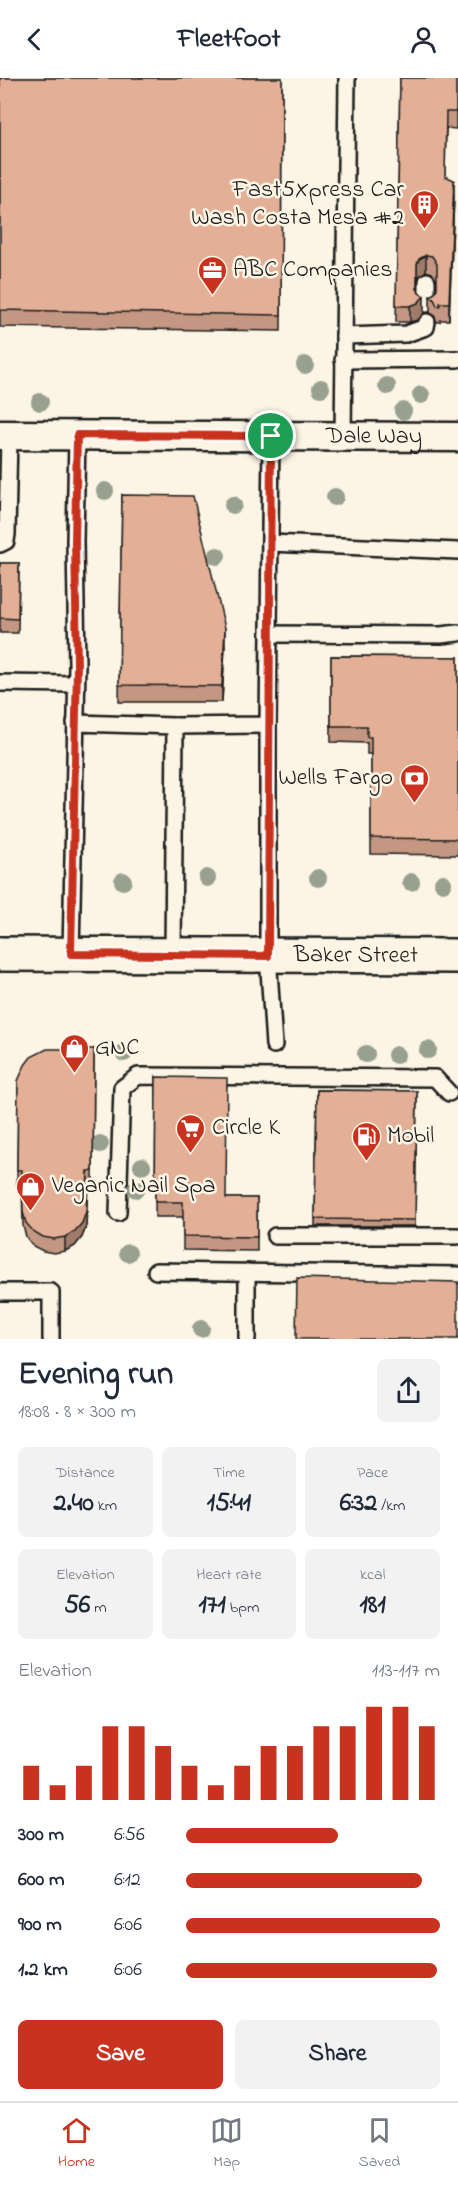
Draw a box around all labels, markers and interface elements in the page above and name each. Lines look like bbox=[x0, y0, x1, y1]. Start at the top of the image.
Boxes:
text: Fleetfoot bbox=[177, 20, 281, 59]
icon: back bbox=[18, 23, 51, 56]
icon: person bbox=[407, 23, 440, 56]
place label: Fast5Xpress Car Wash Costa Mesa #2 bbox=[191, 173, 405, 236]
building icon: Fast5Xpress Car Wash Costa Mesa #2 bbox=[409, 188, 441, 230]
place label: ABC Companies bbox=[233, 253, 393, 288]
office icon: ABC Companies bbox=[196, 254, 228, 296]
pin bbox=[245, 410, 296, 461]
icon: arrive bbox=[254, 419, 287, 452]
street label: Dale Way bbox=[325, 419, 422, 455]
place label: Wells Fargo bbox=[278, 761, 393, 796]
bank icon: Wells Fargo bbox=[398, 762, 430, 804]
street label: Baker Street bbox=[293, 938, 418, 973]
place label: GNC bbox=[95, 1031, 139, 1066]
shop icon: GNC bbox=[58, 1032, 90, 1074]
place label: Circle K bbox=[212, 1111, 280, 1146]
supermarket icon: Circle K bbox=[175, 1112, 207, 1154]
place label: Mobil bbox=[387, 1119, 434, 1154]
fuel station icon: Mobil bbox=[350, 1120, 382, 1162]
place label: Veganic Nail Spa bbox=[51, 1169, 216, 1204]
shop icon: Veganic Nail Spa bbox=[15, 1170, 47, 1212]
text: Evening run bbox=[18, 1351, 173, 1399]
button: share bbox=[377, 1359, 440, 1422]
text: 18:08 · 8 × 300 m bbox=[18, 1398, 136, 1427]
text: Distance bbox=[56, 1461, 115, 1485]
text: Time bbox=[213, 1461, 245, 1485]
text: Pace bbox=[357, 1461, 388, 1485]
text: 2.40 bbox=[54, 1485, 94, 1523]
text: 15:41 bbox=[207, 1485, 251, 1523]
text: 6:32 bbox=[340, 1485, 377, 1523]
text: km bbox=[94, 1494, 117, 1518]
text: /km bbox=[377, 1494, 406, 1518]
text: Elevation bbox=[56, 1563, 115, 1587]
text: Heart rate bbox=[196, 1563, 262, 1587]
text: kcal bbox=[360, 1563, 385, 1587]
text: 56 bbox=[64, 1587, 90, 1625]
text: 171 bbox=[199, 1587, 226, 1625]
text: 181 bbox=[360, 1587, 386, 1625]
text: m bbox=[90, 1596, 107, 1620]
text: bpm bbox=[226, 1596, 259, 1620]
text: Elevation bbox=[18, 1657, 92, 1686]
text: 113–117 m bbox=[372, 1657, 440, 1686]
text: 300 m bbox=[18, 1821, 64, 1850]
text: 6:56 bbox=[114, 1821, 145, 1850]
text: 600 m bbox=[18, 1866, 65, 1895]
text: 6:12 bbox=[114, 1866, 141, 1895]
text: 900 m bbox=[18, 1911, 62, 1940]
text: 6:06 bbox=[114, 1911, 142, 1940]
text: 1.2 km bbox=[18, 1956, 68, 1985]
text: 6:06 bbox=[114, 1956, 142, 1985]
button: Save bbox=[18, 2020, 223, 2089]
button: Share bbox=[235, 2020, 440, 2089]
tab: Home bbox=[58, 2114, 95, 2174]
tab: Map bbox=[210, 2114, 243, 2174]
tab: Saved bbox=[359, 2114, 400, 2174]

